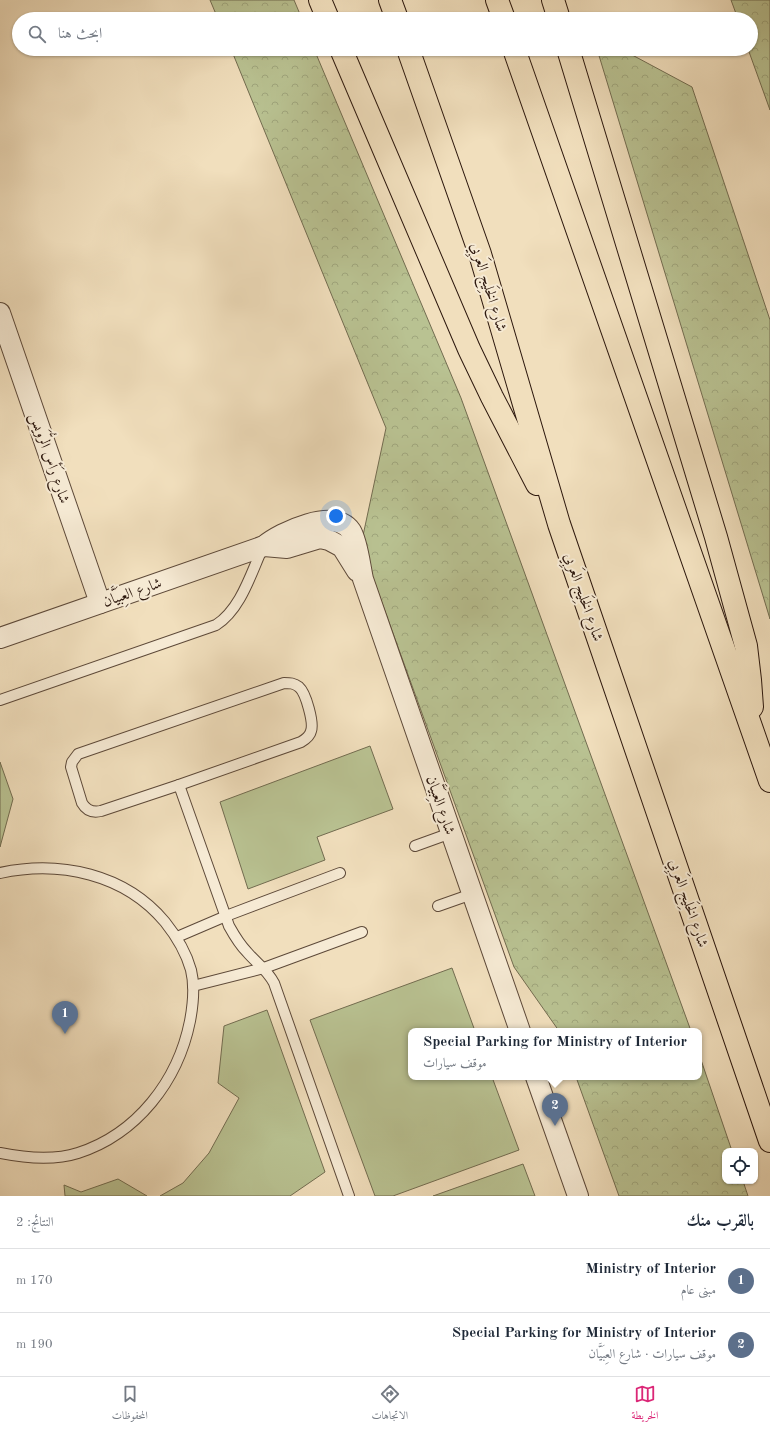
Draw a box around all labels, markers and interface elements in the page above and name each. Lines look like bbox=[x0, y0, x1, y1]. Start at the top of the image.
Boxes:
search box bbox=[12, 12, 758, 56]
icon: search bbox=[26, 23, 48, 45]
text: ابحث هنا bbox=[58, 27, 102, 42]
street label: شارع الخَلِيج العَربِي bbox=[462, 240, 513, 335]
street label: شارع رَأس الرُّوَيس bbox=[22, 409, 79, 507]
your location bbox=[326, 506, 346, 526]
street label: شارع الخَلِيج العَربِي bbox=[556, 550, 609, 645]
street label: شارع العِبَيَّان bbox=[99, 570, 165, 614]
street label: شارع العِبَيَّان bbox=[419, 772, 463, 838]
street label: شارع الخَلِيج العَربِي bbox=[661, 856, 714, 951]
pin: 1 bbox=[52, 1001, 78, 1034]
popup bbox=[408, 1028, 702, 1080]
text: Special Parking for Ministry of Interior bbox=[423, 1035, 687, 1050]
text: موقف سيارات bbox=[423, 1057, 487, 1070]
pin: 2 bbox=[542, 1093, 568, 1126]
map controls bbox=[722, 1148, 758, 1184]
button: locate bbox=[722, 1148, 758, 1184]
text: بالقرب منك bbox=[686, 1213, 754, 1230]
text: النتائج: 2 bbox=[16, 1216, 54, 1229]
text: Ministry of Interior bbox=[585, 1262, 716, 1277]
text: 170 m bbox=[16, 1274, 53, 1287]
text: 1 bbox=[737, 1274, 745, 1287]
text: مبنى عام bbox=[681, 1284, 716, 1297]
text: Special Parking for Ministry of Interior bbox=[452, 1326, 716, 1341]
text: 190 m bbox=[16, 1338, 53, 1351]
text: 2 bbox=[737, 1338, 745, 1351]
text: موقف سيارات · شارع العِبَيَّان bbox=[589, 1348, 716, 1361]
tab: المحفوظات bbox=[112, 1383, 148, 1426]
tab: الاتجاهات bbox=[371, 1383, 408, 1426]
tab: الخريطة bbox=[632, 1383, 658, 1426]

